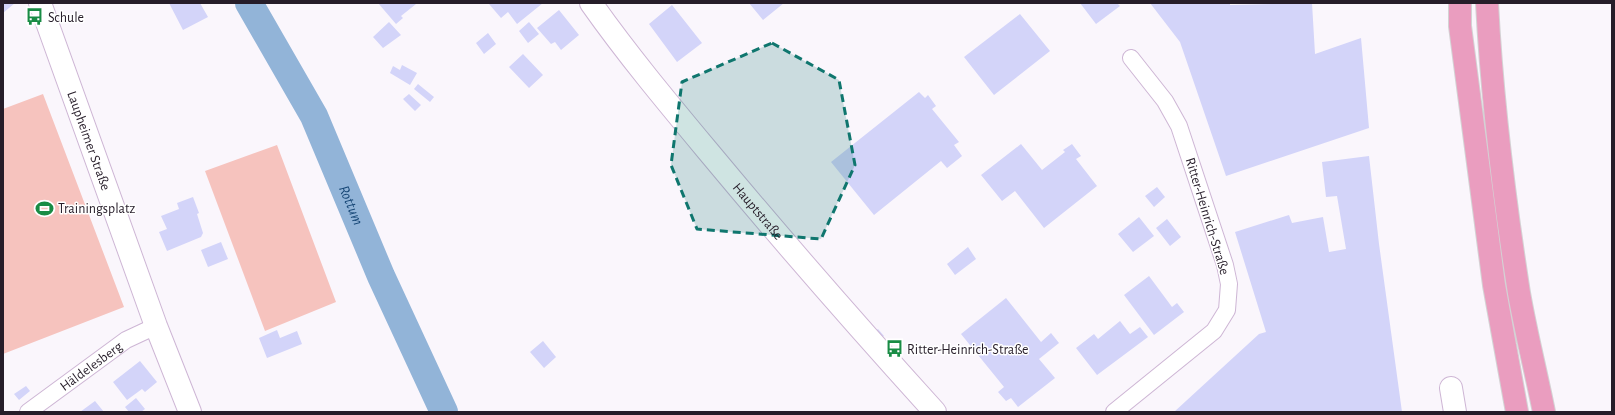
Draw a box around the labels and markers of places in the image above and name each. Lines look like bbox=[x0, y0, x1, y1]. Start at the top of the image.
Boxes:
bus stop icon: Schule bbox=[25, 7, 45, 27]
place label: Schule bbox=[48, 11, 84, 25]
sports icon: Trainingsplatz bbox=[35, 198, 55, 218]
place label: Trainingsplatz bbox=[58, 202, 136, 216]
bus stop icon: Ritter-Heinrich-Straße bbox=[884, 339, 904, 359]
place label: Ritter-Heinrich-Straße bbox=[907, 343, 1029, 357]

